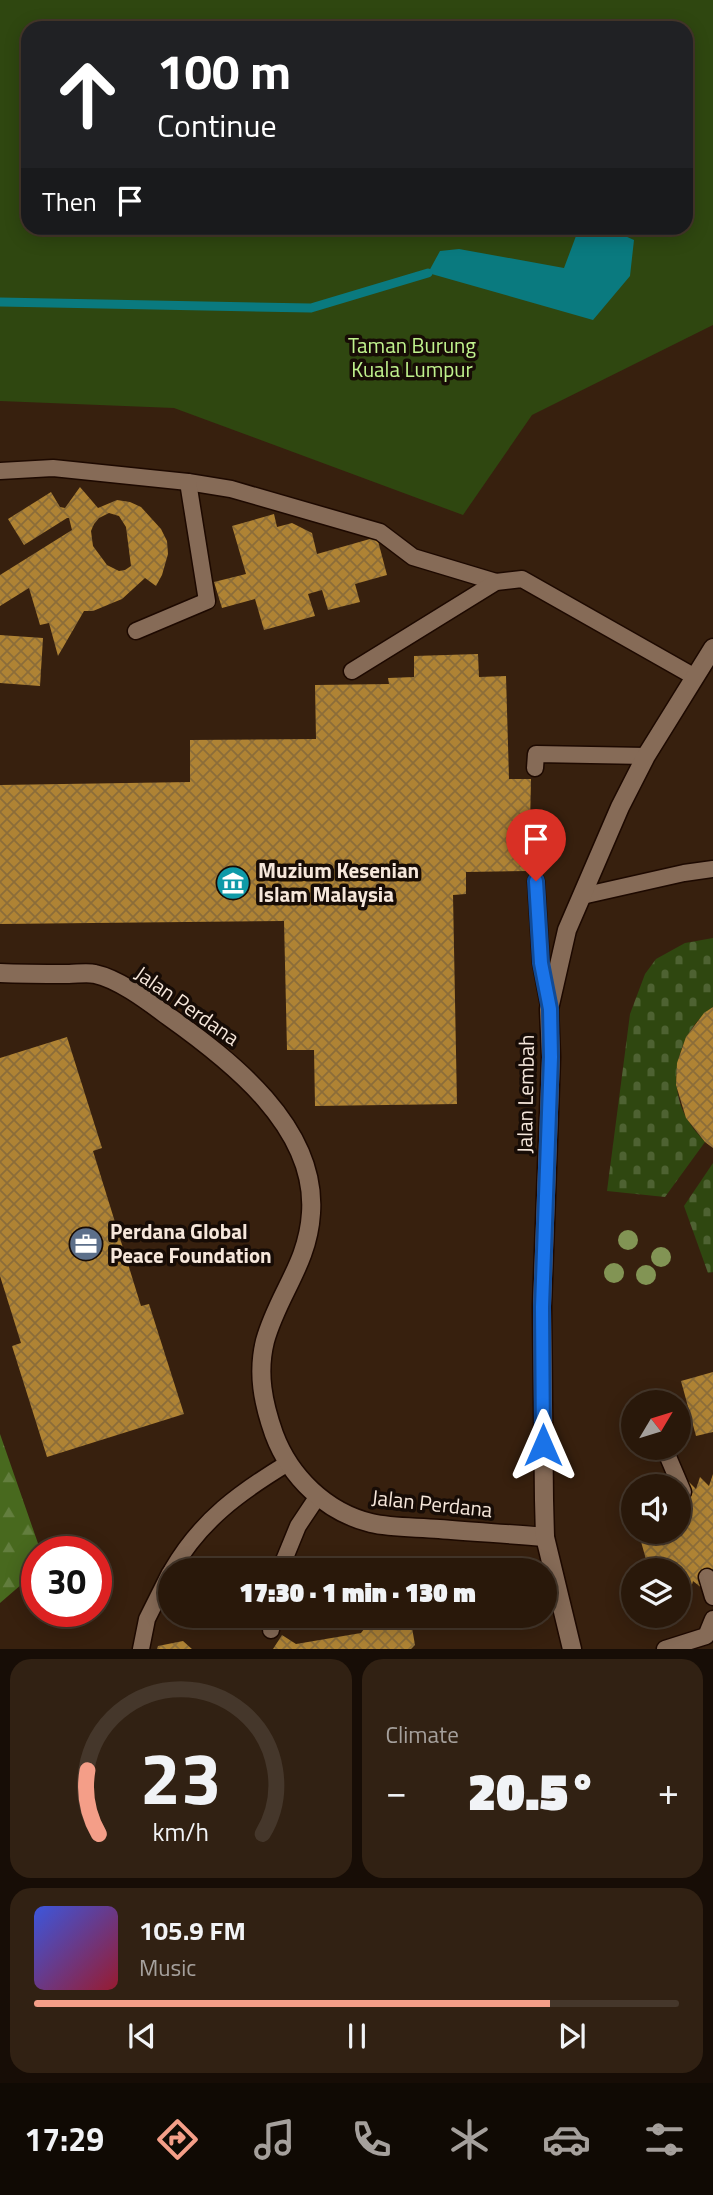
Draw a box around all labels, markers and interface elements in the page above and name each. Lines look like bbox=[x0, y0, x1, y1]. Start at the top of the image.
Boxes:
text: 100 m bbox=[157, 33, 291, 108]
icon: ahead bbox=[42, 49, 133, 140]
text: Continue bbox=[157, 101, 277, 149]
text: Then bbox=[42, 182, 97, 221]
icon: arrive bbox=[111, 182, 149, 220]
park label: Taman Burung Kuala Lumpur bbox=[348, 329, 476, 385]
pin bbox=[506, 809, 566, 881]
icon: arrive bbox=[517, 820, 555, 858]
place label: Muzium Kesenian Islam Malaysia bbox=[258, 854, 419, 910]
museum icon: Muzium Kesenian Islam Malaysia bbox=[214, 864, 252, 902]
street label: Jalan Perdana bbox=[129, 957, 247, 1053]
street label: Jalan Lembah bbox=[508, 1034, 542, 1154]
place label: Perdana Global Peace Foundation bbox=[110, 1215, 272, 1271]
office icon: Perdana Global Peace Foundation bbox=[67, 1225, 105, 1263]
north arrow bbox=[621, 1390, 691, 1460]
map controls bbox=[621, 1390, 691, 1628]
position arrow bbox=[506, 1408, 580, 1482]
button: sound bbox=[621, 1474, 691, 1544]
street label: Jalan Perdana bbox=[370, 1481, 495, 1525]
speed limit sign: 30 bbox=[21, 1536, 112, 1627]
button: layers bbox=[621, 1558, 691, 1628]
text: 17:30 · 1 min · 130 m bbox=[239, 1573, 476, 1612]
text: Climate bbox=[386, 1717, 459, 1752]
text: 23 bbox=[140, 1723, 222, 1833]
text: 20.5° bbox=[468, 1751, 597, 1830]
text: − bbox=[386, 1762, 407, 1820]
text: + bbox=[658, 1762, 679, 1820]
text: km/h bbox=[152, 1813, 209, 1851]
text: 105.9 FM bbox=[139, 1911, 246, 1950]
text: Music bbox=[139, 1950, 196, 1985]
icon: previous bbox=[123, 2017, 161, 2055]
icon: pause bbox=[338, 2017, 376, 2055]
icon: next bbox=[553, 2017, 591, 2055]
text: 17:29 bbox=[24, 2115, 104, 2163]
icon: directions bbox=[153, 2115, 202, 2164]
icon: music bbox=[250, 2115, 299, 2164]
icon: phone bbox=[347, 2115, 396, 2164]
icon: climate bbox=[445, 2115, 494, 2164]
icon: car bbox=[542, 2115, 591, 2164]
icon: filters bbox=[640, 2115, 689, 2164]

